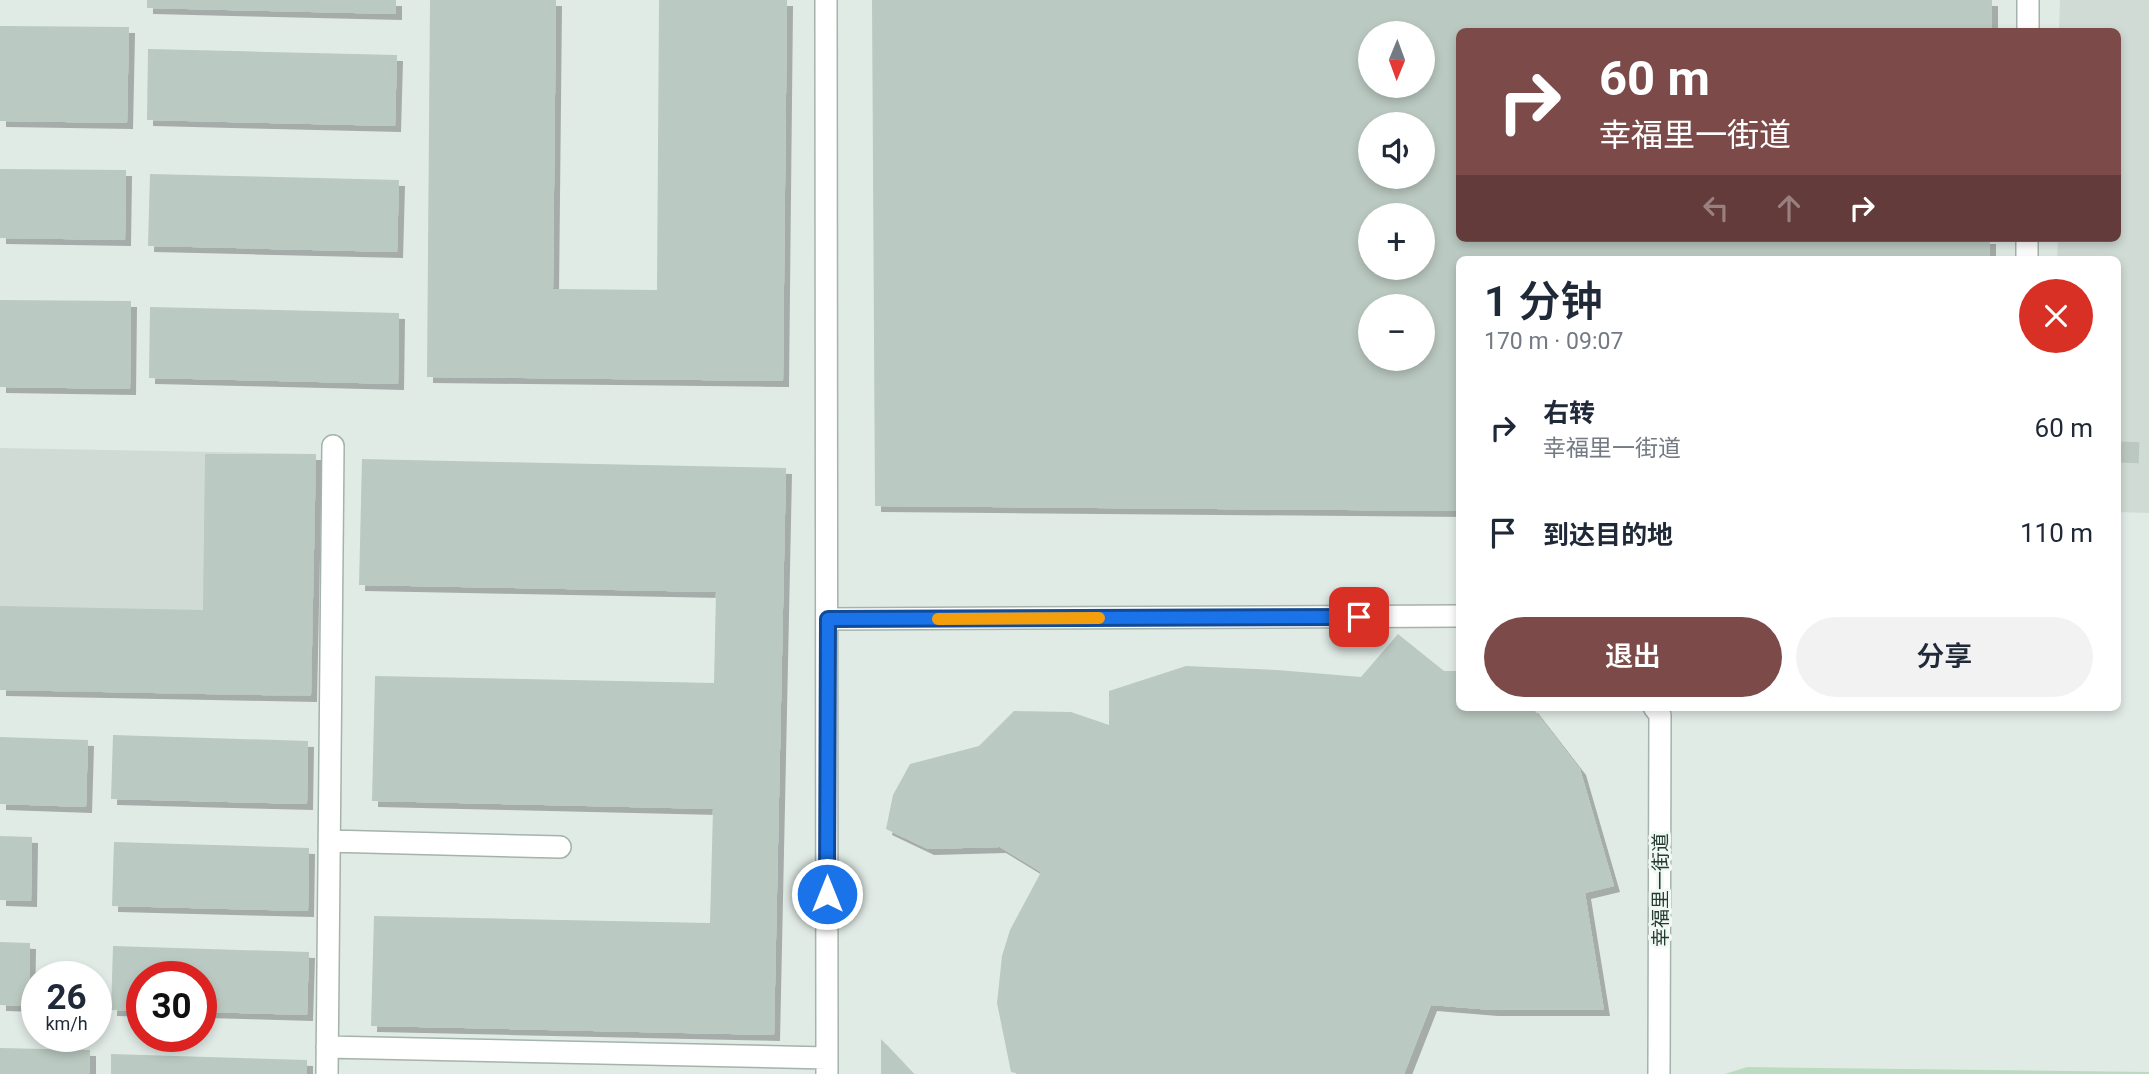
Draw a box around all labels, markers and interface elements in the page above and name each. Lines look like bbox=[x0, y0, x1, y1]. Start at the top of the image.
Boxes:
north arrow bbox=[1358, 21, 1435, 98]
map controls bbox=[1358, 21, 1435, 371]
text: 60 m bbox=[1599, 50, 1710, 107]
icon: right bbox=[1484, 56, 1575, 147]
button: sound bbox=[1358, 112, 1435, 189]
text: 幸福里一街道 bbox=[1599, 116, 1791, 154]
icon: left bbox=[1697, 189, 1735, 227]
icon: ahead bbox=[1770, 189, 1808, 227]
icon: right bbox=[1843, 189, 1881, 227]
button: + bbox=[1358, 203, 1435, 280]
text: 1 分钟 bbox=[1484, 277, 1602, 326]
button: close bbox=[2019, 279, 2093, 353]
button: − bbox=[1358, 294, 1435, 371]
text: 170 m · 09:07 bbox=[1484, 328, 1623, 355]
text: 右转 bbox=[1543, 398, 1595, 428]
icon: right bbox=[1484, 409, 1522, 447]
text: 60 m bbox=[2035, 413, 2093, 443]
text: 幸福里一街道 bbox=[1543, 435, 1681, 462]
icon: arrive bbox=[1484, 514, 1522, 552]
text: 110 m bbox=[2020, 518, 2093, 548]
text: 到达目的地 bbox=[1543, 520, 1673, 550]
pin bbox=[1329, 587, 1389, 647]
icon: arrive bbox=[1340, 598, 1378, 636]
button: 退出 bbox=[1484, 617, 1782, 697]
button: 分享 bbox=[1796, 617, 2093, 697]
street label: 幸福里一街道 bbox=[1649, 833, 1672, 947]
position arrow bbox=[790, 857, 864, 931]
speed limit sign: 30 bbox=[126, 961, 217, 1052]
text: 26 bbox=[46, 977, 87, 1018]
text: km/h bbox=[45, 1013, 88, 1034]

